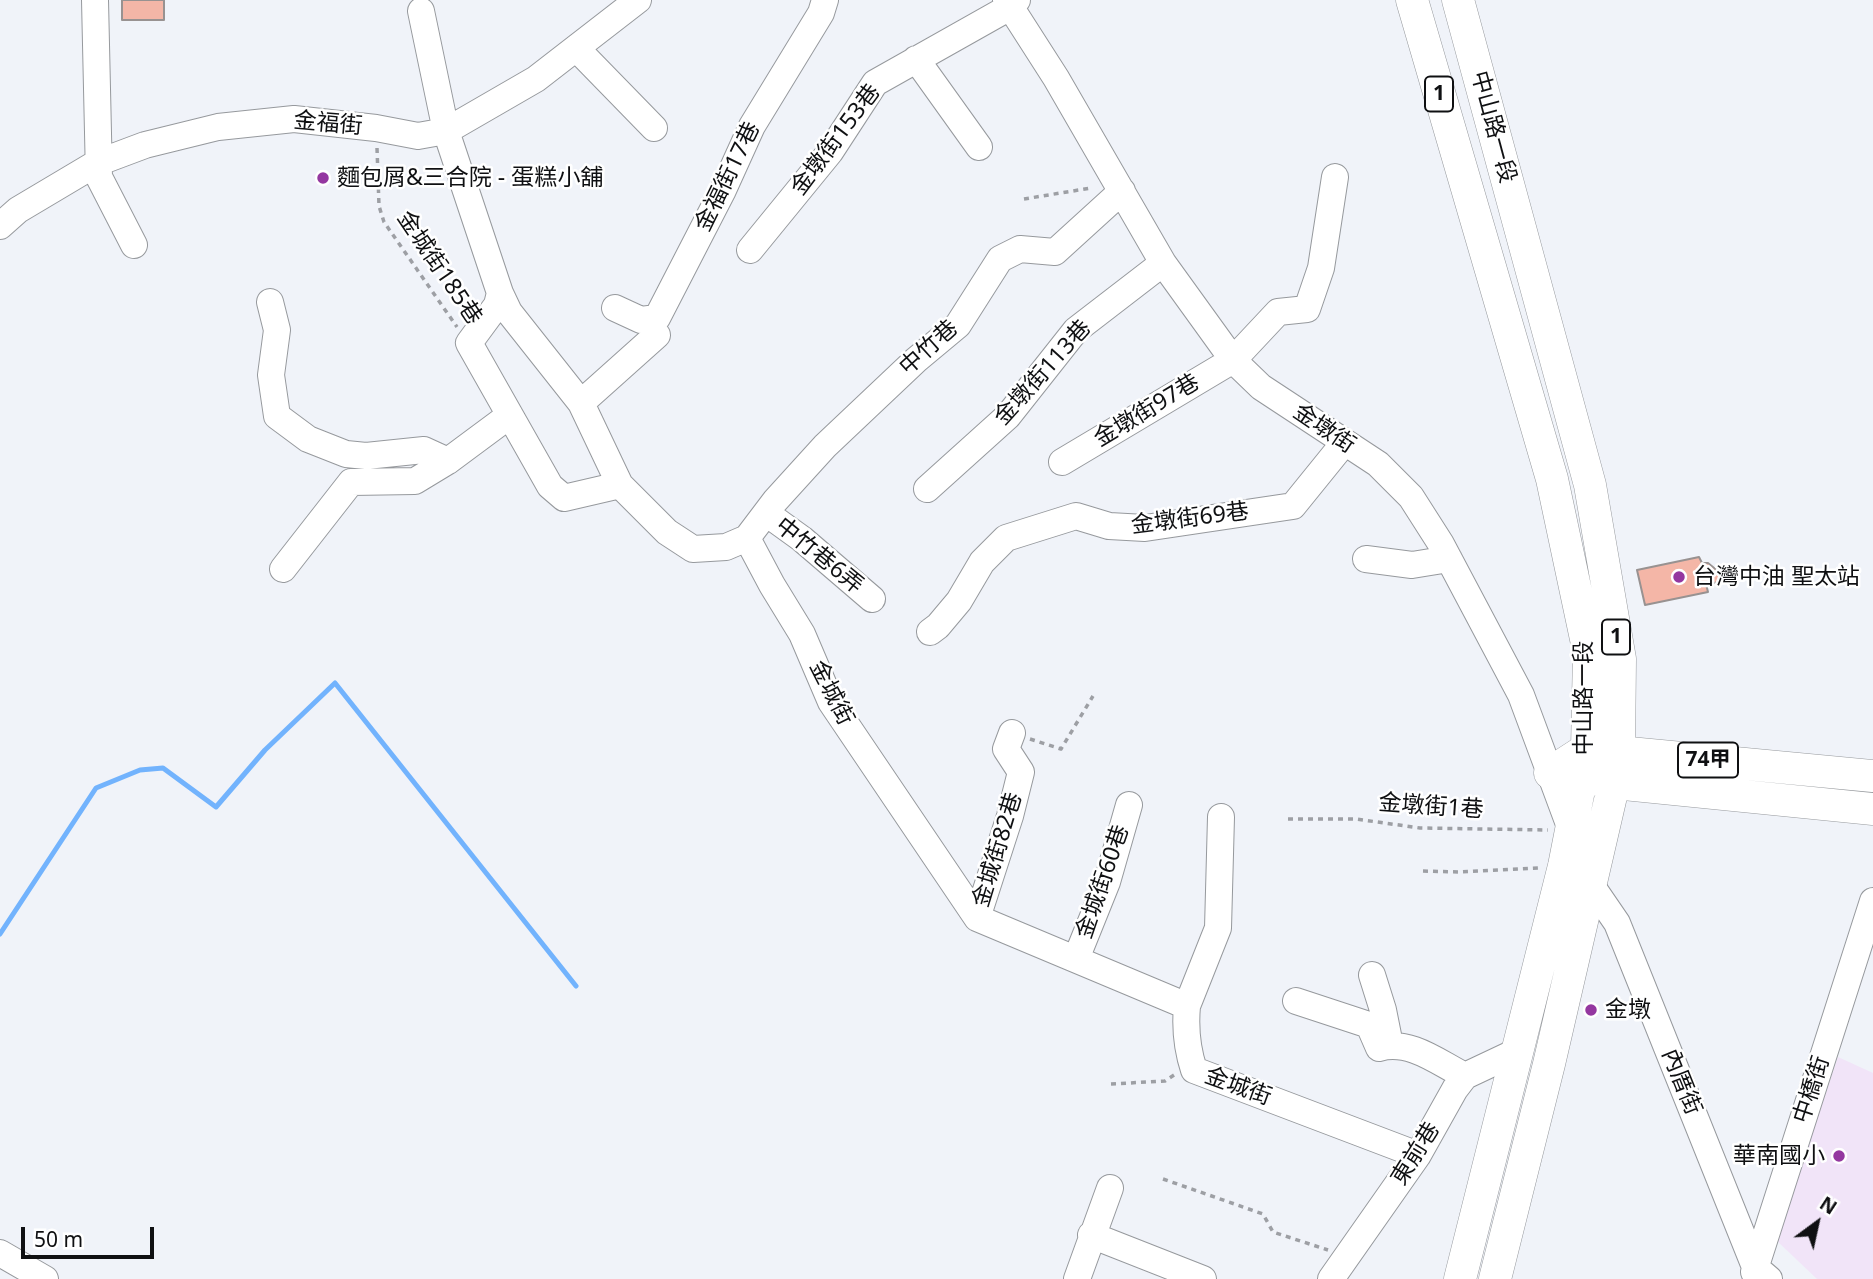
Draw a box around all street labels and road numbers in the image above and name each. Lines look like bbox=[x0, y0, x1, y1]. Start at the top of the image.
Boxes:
street label: 中山路一段 bbox=[1465, 68, 1521, 186]
road number: 1 bbox=[1425, 76, 1453, 112]
street label: 金墩街153巷 bbox=[785, 79, 887, 201]
street label: 金福街 bbox=[292, 107, 364, 141]
street label: 金福街17巷 bbox=[690, 118, 766, 236]
street label: 金城街185巷 bbox=[391, 206, 487, 330]
street label: 中竹巷 bbox=[894, 315, 964, 381]
street label: 金墩街113巷 bbox=[989, 315, 1097, 431]
street label: 金墩街97巷 bbox=[1089, 369, 1205, 453]
street label: 金墩街 bbox=[1288, 398, 1360, 460]
street label: 金墩街69巷 bbox=[1130, 498, 1250, 540]
street label: 中竹巷6弄 bbox=[769, 512, 869, 600]
road number: 1 bbox=[1602, 620, 1630, 654]
street label: 中山路一段 bbox=[1570, 641, 1598, 755]
street label: 金城街 bbox=[803, 656, 859, 730]
road number: 74甲 bbox=[1678, 742, 1738, 778]
street label: 金城街82巷 bbox=[968, 789, 1028, 911]
street label: 金墩街1巷 bbox=[1378, 790, 1484, 824]
street label: 金城街60巷 bbox=[1071, 822, 1135, 942]
street label: 內厝街 bbox=[1655, 1045, 1707, 1119]
street label: 中橋街 bbox=[1788, 1053, 1836, 1127]
street label: 金城街 bbox=[1201, 1062, 1275, 1112]
street label: 東前巷 bbox=[1386, 1117, 1446, 1191]

